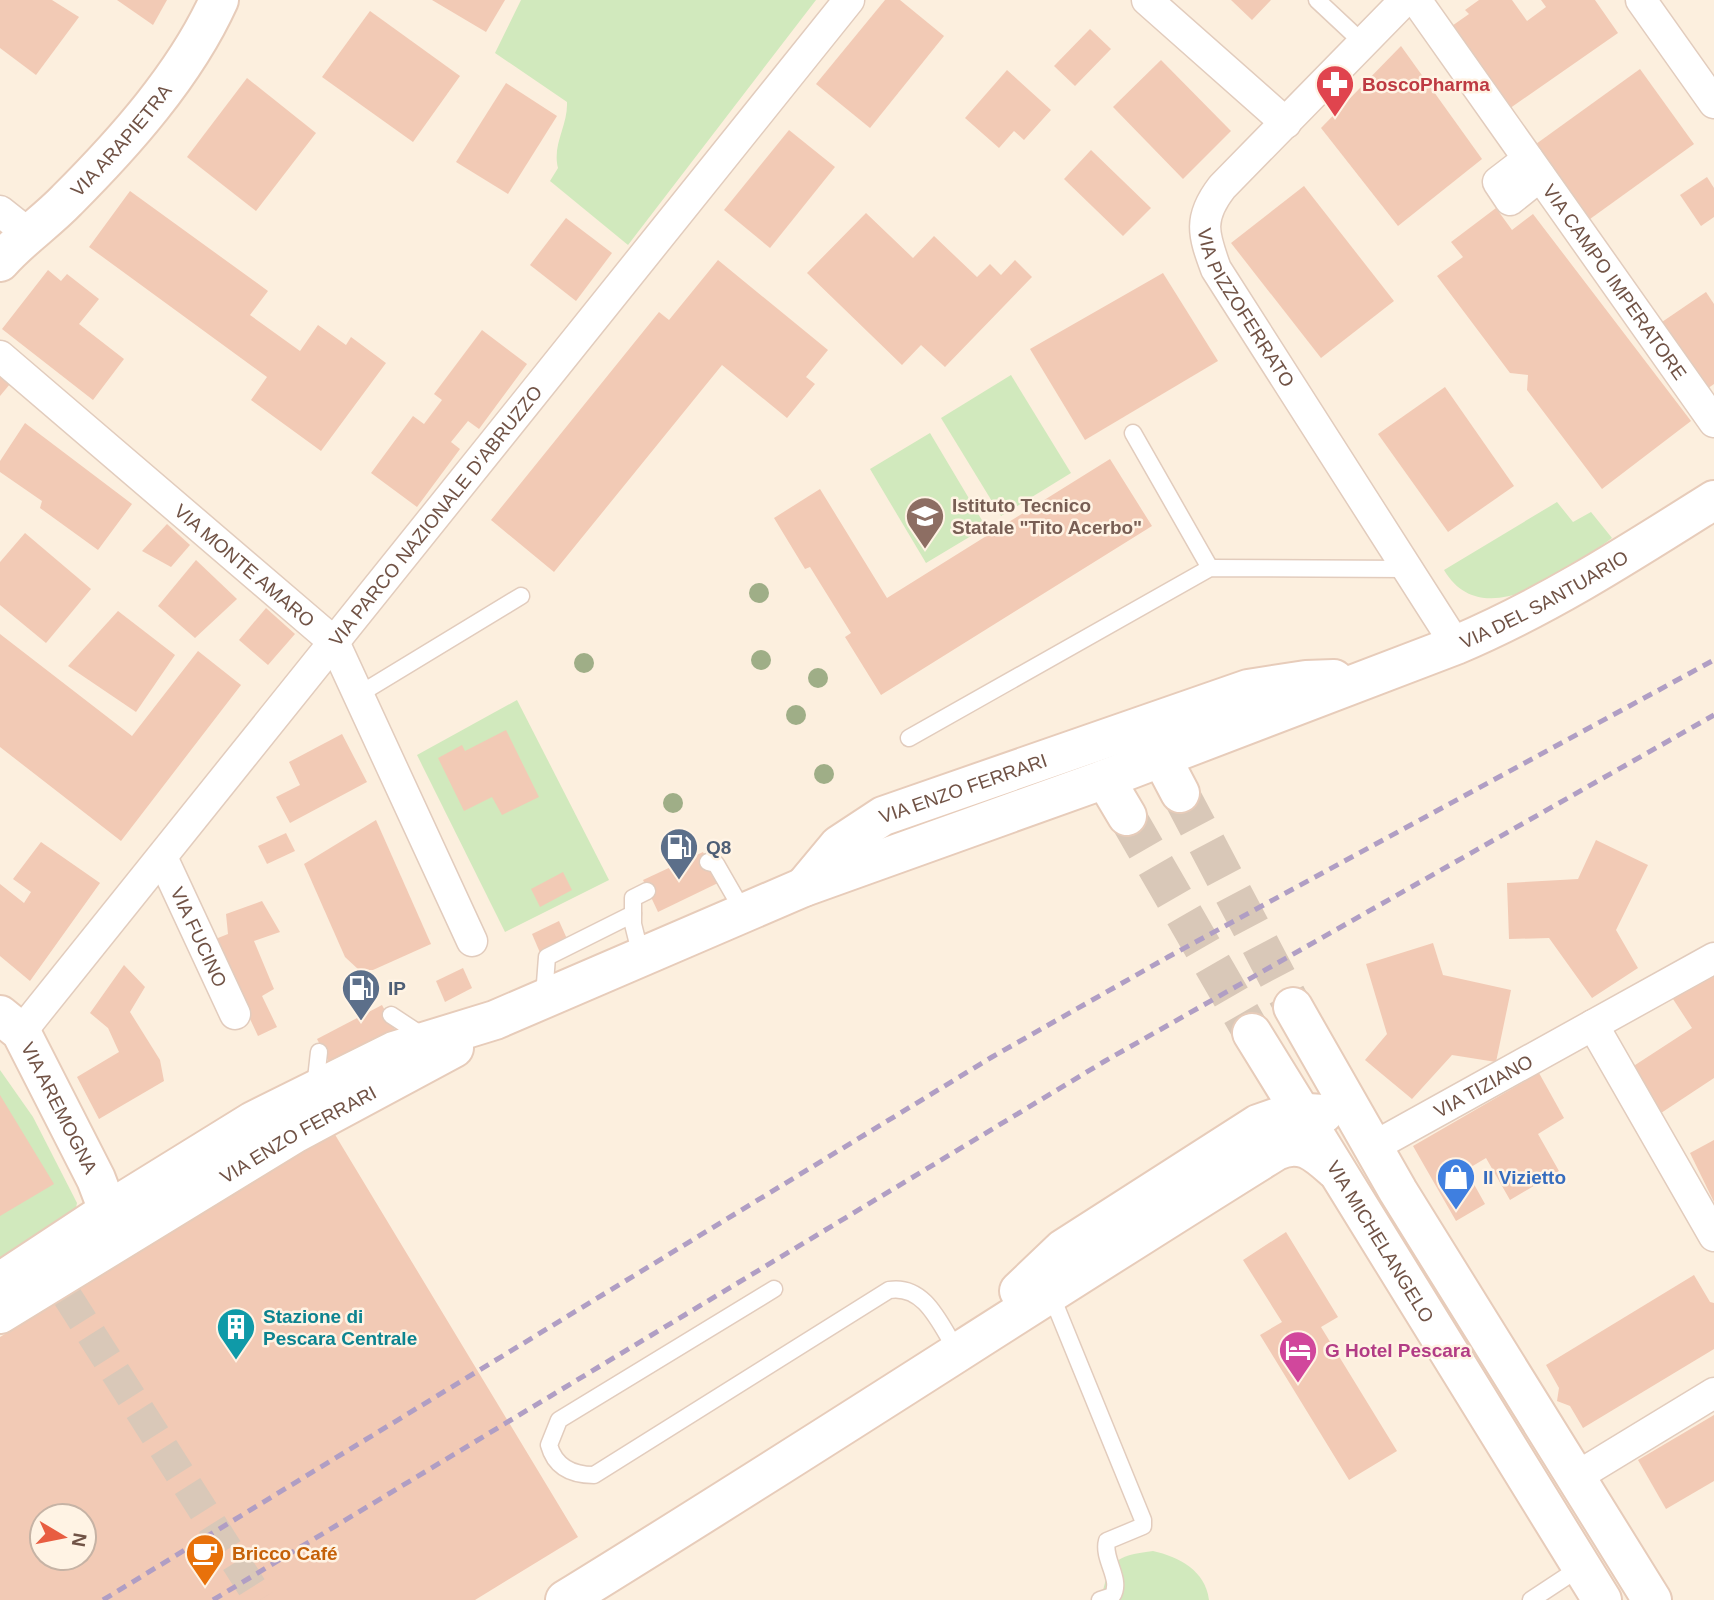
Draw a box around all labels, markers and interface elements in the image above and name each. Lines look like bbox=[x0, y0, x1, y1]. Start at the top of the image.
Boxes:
pharmacy icon: BoscoPharma bbox=[1314, 63, 1356, 118]
place label: BoscoPharma bbox=[1362, 74, 1490, 95]
street label: VIA ARAPIETRA bbox=[66, 80, 176, 200]
street label: VIA CAMPO IMPERATORE bbox=[1539, 180, 1691, 383]
street label: VIA PIZZOFERRATO bbox=[1194, 227, 1299, 391]
street label: VIA PARCO NAZIONALE D'ABRUZZO bbox=[325, 381, 546, 650]
school or university icon: Istituto Tecnico Statale "Tito Acerbo" bbox=[904, 495, 946, 550]
place label: Istituto Tecnico Statale "Tito Acerbo" bbox=[952, 495, 1142, 538]
street label: VIA MONTE AMARO bbox=[170, 500, 319, 631]
street label: VIA DEL SANTUARIO bbox=[1457, 546, 1632, 652]
street label: VIA ENZO FERRARI bbox=[876, 749, 1050, 827]
fuel station icon: Q8 bbox=[658, 826, 700, 881]
place label: Q8 bbox=[706, 837, 731, 858]
street label: VIA FUCINO bbox=[167, 884, 231, 990]
fuel station icon: IP bbox=[340, 967, 382, 1022]
place label: IP bbox=[388, 978, 406, 999]
street label: VIA AREMOGNA bbox=[17, 1038, 102, 1177]
street label: VIA TIZIANO bbox=[1430, 1050, 1536, 1122]
street label: VIA ENZO FERRARI bbox=[216, 1081, 380, 1187]
shop icon: Il Vizietto bbox=[1435, 1156, 1477, 1211]
street label: VIA MICHELANGELO bbox=[1323, 1157, 1438, 1326]
place label: Il Vizietto bbox=[1483, 1167, 1566, 1188]
building icon: Stazione di Pescara Centrale bbox=[215, 1306, 257, 1361]
place label: Stazione di Pescara Centrale bbox=[263, 1306, 417, 1349]
hotel icon: G Hotel Pescara bbox=[1277, 1329, 1319, 1384]
place label: G Hotel Pescara bbox=[1325, 1340, 1471, 1361]
north arrow bbox=[28, 1502, 98, 1572]
text: N bbox=[68, 1531, 91, 1548]
cafe icon: Bricco Café bbox=[184, 1532, 226, 1587]
place label: Bricco Café bbox=[232, 1543, 338, 1564]

